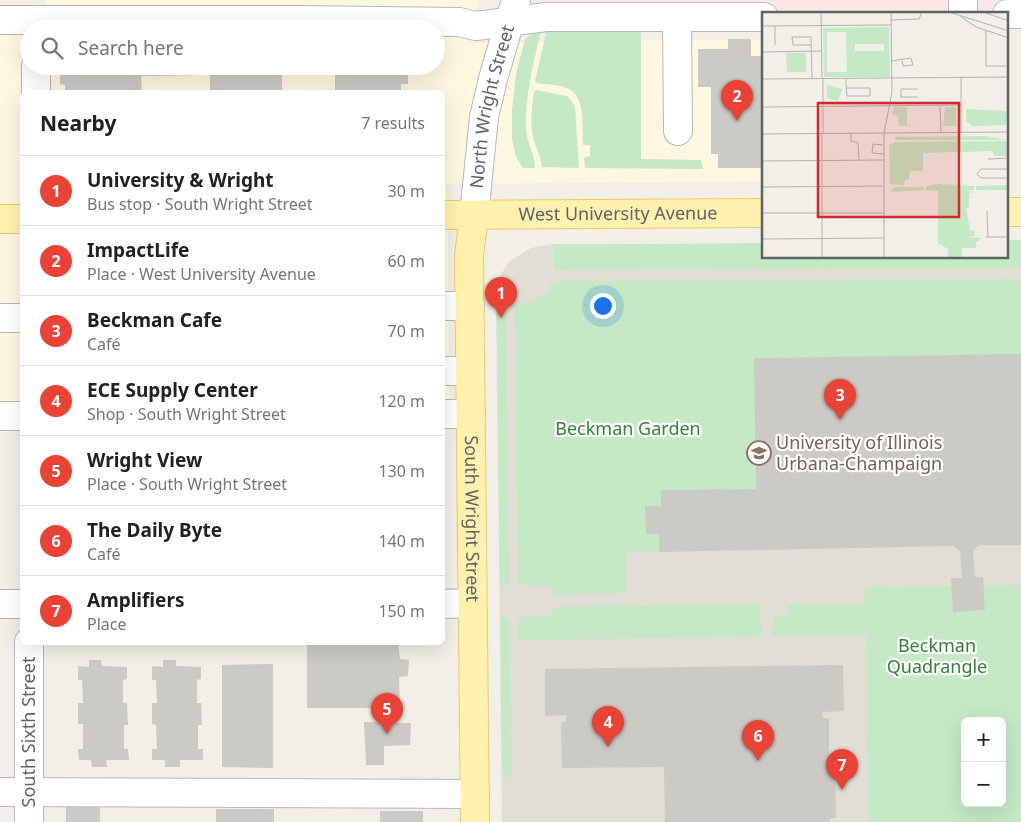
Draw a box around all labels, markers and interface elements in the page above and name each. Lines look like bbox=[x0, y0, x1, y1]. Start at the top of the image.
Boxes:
inset map bbox=[762, 12, 1008, 259]
search box bbox=[20, 20, 445, 75]
street label: North Wright Street bbox=[464, 21, 519, 190]
icon: search bbox=[38, 34, 66, 62]
text: Search here bbox=[78, 35, 184, 61]
pin: 2 bbox=[721, 80, 753, 121]
text: Nearby bbox=[40, 109, 116, 137]
text: 7 results bbox=[361, 112, 425, 134]
text: University & Wright bbox=[87, 167, 274, 193]
text: 1 bbox=[51, 180, 61, 202]
text: 30 m bbox=[388, 180, 425, 202]
text: Bus stop · South Wright Street bbox=[87, 193, 313, 215]
street label: West University Avenue bbox=[518, 200, 718, 226]
text: ImpactLife bbox=[87, 237, 189, 263]
text: 2 bbox=[51, 250, 61, 272]
text: 60 m bbox=[388, 250, 425, 272]
text: Place · West University Avenue bbox=[87, 263, 316, 285]
pin: 1 bbox=[485, 277, 517, 318]
your location bbox=[590, 293, 616, 319]
text: Beckman Cafe bbox=[87, 307, 222, 333]
text: 3 bbox=[51, 320, 61, 342]
text: 70 m bbox=[388, 320, 425, 342]
text: Café bbox=[87, 333, 121, 355]
text: ECE Supply Center bbox=[87, 377, 258, 403]
pin: 3 bbox=[824, 379, 856, 420]
text: 4 bbox=[51, 390, 61, 412]
text: 120 m bbox=[378, 390, 425, 412]
text: Shop · South Wright Street bbox=[87, 403, 286, 425]
park label: Beckman Garden bbox=[555, 416, 701, 440]
place label: University of Illinois Urbana-Champaign bbox=[776, 430, 942, 475]
street label: South Wright Street bbox=[460, 435, 486, 603]
school or university icon: University of Illinois Urbana-Champaign bbox=[746, 440, 772, 466]
text: Wright View bbox=[87, 447, 202, 473]
text: 5 bbox=[51, 460, 61, 482]
text: 130 m bbox=[378, 460, 425, 482]
text: Place · South Wright Street bbox=[87, 473, 287, 495]
text: The Daily Byte bbox=[87, 517, 222, 543]
text: 6 bbox=[51, 530, 61, 552]
text: 140 m bbox=[378, 530, 425, 552]
text: Café bbox=[87, 543, 121, 565]
text: Amplifiers bbox=[87, 587, 184, 613]
text: 7 bbox=[51, 600, 61, 622]
text: 150 m bbox=[378, 600, 425, 622]
text: Place bbox=[87, 613, 127, 635]
park label: Beckman Quadrangle bbox=[887, 633, 987, 678]
street label: South Sixth Street bbox=[16, 656, 40, 807]
pin: 5 bbox=[371, 693, 403, 734]
pin: 4 bbox=[592, 706, 624, 747]
map controls bbox=[961, 717, 1006, 807]
button: + bbox=[961, 717, 1006, 762]
pin: 6 bbox=[742, 720, 774, 761]
pin: 7 bbox=[826, 749, 858, 790]
button: − bbox=[961, 762, 1006, 807]

